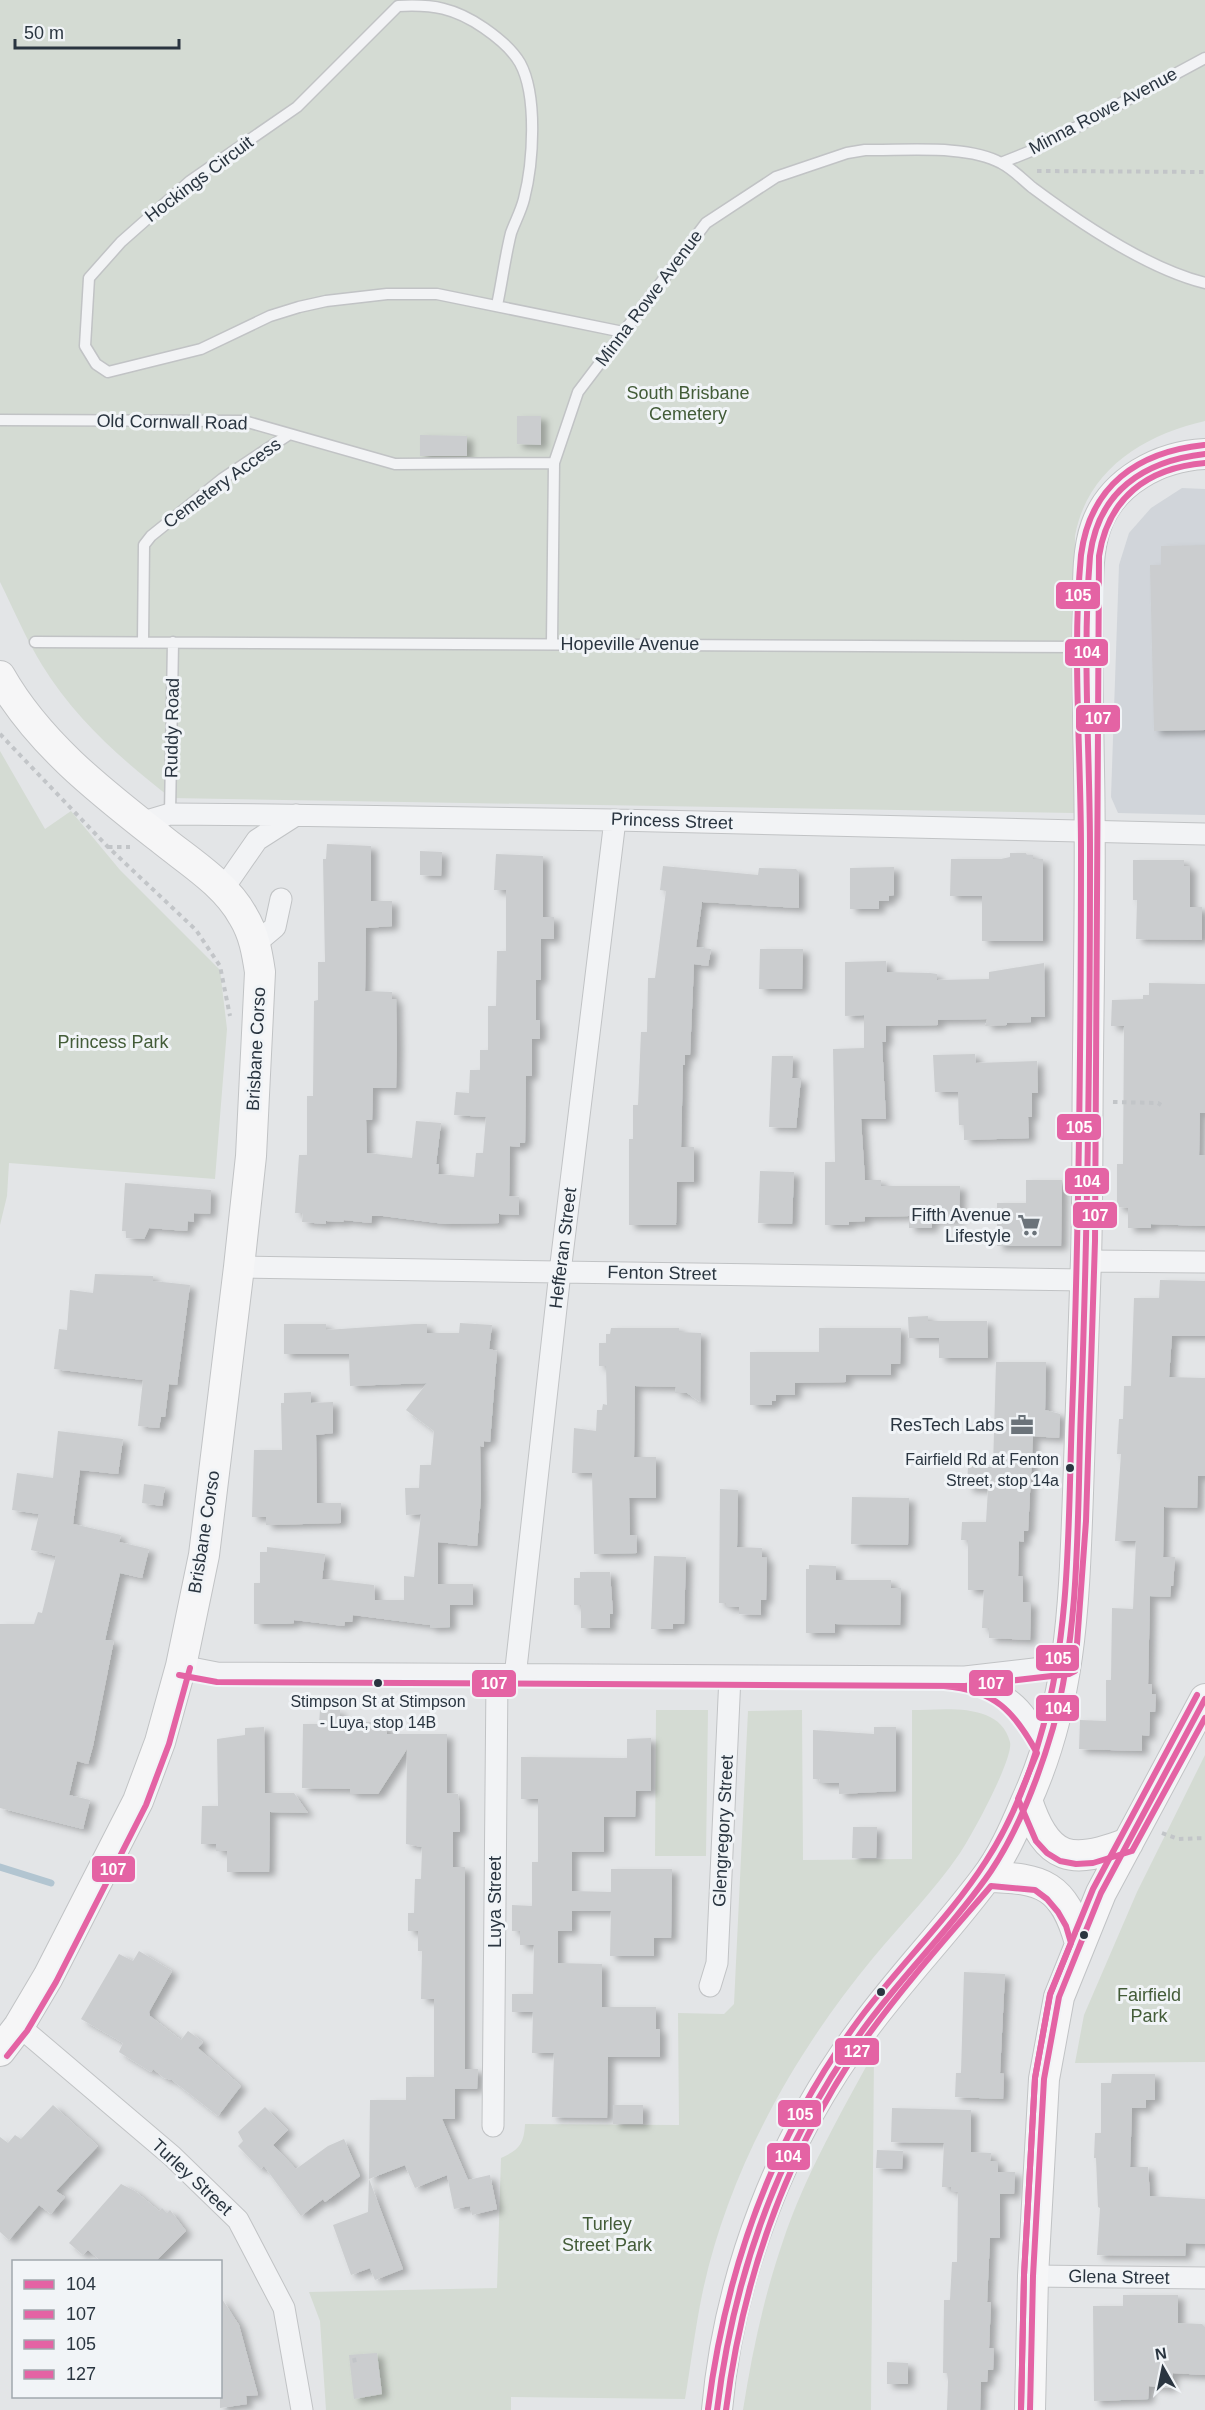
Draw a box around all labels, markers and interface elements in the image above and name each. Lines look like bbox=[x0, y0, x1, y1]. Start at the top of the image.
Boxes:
scale bar bbox=[15, 12, 178, 50]
text: 50 m bbox=[24, 23, 64, 43]
street label: Minna Rowe Avenue bbox=[1026, 63, 1180, 159]
street label: Hockings Circuit bbox=[141, 132, 257, 226]
street label: Minna Rowe Avenue bbox=[591, 226, 707, 370]
park label: South Brisbane Cemetery bbox=[626, 383, 750, 424]
street label: Old Cornwall Road bbox=[96, 411, 248, 433]
street label: Cemetery Access bbox=[159, 434, 285, 532]
line badge: 105 bbox=[1055, 581, 1101, 610]
text: 105 bbox=[1065, 587, 1091, 604]
street label: Hopeville Avenue bbox=[561, 634, 699, 654]
line badge: 104 bbox=[1064, 638, 1109, 667]
text: 104 bbox=[1074, 644, 1100, 661]
street label: Ruddy Road bbox=[161, 678, 183, 778]
line badge: 107 bbox=[1075, 704, 1121, 733]
text: 107 bbox=[1085, 710, 1111, 727]
street label: Princess Street bbox=[611, 809, 733, 833]
street label: Brisbane Corso bbox=[243, 987, 269, 1111]
park label: Princess Park bbox=[57, 1032, 170, 1052]
line badge: 105 bbox=[1056, 1113, 1102, 1141]
text: 105 bbox=[1066, 1119, 1092, 1136]
line badge: 104 bbox=[1064, 1167, 1110, 1195]
text: 104 bbox=[1074, 1173, 1100, 1190]
street label: Hefferan Street bbox=[546, 1186, 580, 1310]
line badge: 107 bbox=[1072, 1201, 1118, 1229]
place label: Fifth Avenue Lifestyle bbox=[911, 1205, 1011, 1246]
text: 107 bbox=[1082, 1207, 1108, 1224]
supermarket icon: Fifth Avenue Lifestyle bbox=[1016, 1212, 1042, 1238]
street label: Fenton Street bbox=[607, 1262, 717, 1284]
office icon: ResTech Labs bbox=[1009, 1412, 1035, 1438]
place label: ResTech Labs bbox=[890, 1415, 1004, 1435]
place label: Fairfield Rd at Fenton Street, stop 14a bbox=[905, 1451, 1059, 1489]
marker: Fairfield Rd at Fenton Street, stop 14a bbox=[1064, 1462, 1076, 1474]
street label: Brisbane Corso bbox=[184, 1469, 224, 1595]
line badge: 105 bbox=[1035, 1644, 1080, 1672]
text: 105 bbox=[1045, 1650, 1071, 1667]
line badge: 107 bbox=[471, 1669, 517, 1698]
line badge: 107 bbox=[968, 1669, 1014, 1697]
text: 107 bbox=[481, 1675, 507, 1692]
text: 107 bbox=[978, 1675, 1004, 1692]
marker: Stimpson St at Stimpson - Luya, stop 14B bbox=[372, 1677, 384, 1689]
place label: Stimpson St at Stimpson - Luya, stop 14B bbox=[290, 1693, 466, 1731]
line badge: 104 bbox=[1035, 1694, 1080, 1722]
text: 104 bbox=[1045, 1700, 1071, 1717]
street label: Glengregory Street bbox=[709, 1755, 737, 1907]
line badge: 107 bbox=[91, 1855, 136, 1883]
street label: Luya Street bbox=[485, 1856, 505, 1948]
text: 107 bbox=[100, 1861, 126, 1878]
unlabelled marker bbox=[1078, 1929, 1090, 1941]
park label: Fairfield Park bbox=[1117, 1985, 1181, 2026]
unlabelled marker bbox=[875, 1986, 887, 1998]
line badge: 127 bbox=[834, 2037, 880, 2066]
text: 127 bbox=[844, 2043, 870, 2060]
line badge: 105 bbox=[777, 2099, 822, 2128]
text: 105 bbox=[787, 2106, 813, 2123]
street label: Turley Street bbox=[148, 2135, 236, 2219]
line badge: 104 bbox=[766, 2142, 811, 2171]
text: 104 bbox=[775, 2148, 801, 2165]
park label: Turley Street Park bbox=[562, 2214, 653, 2255]
legend bbox=[12, 2260, 222, 2398]
street label: Glena Street bbox=[1068, 2266, 1170, 2288]
text: 104 bbox=[66, 2274, 96, 2294]
text: 107 bbox=[66, 2304, 96, 2324]
text: 105 bbox=[66, 2334, 96, 2354]
north arrow bbox=[1133, 2338, 1193, 2398]
text: N bbox=[1154, 2344, 1168, 2363]
text: 127 bbox=[66, 2364, 96, 2384]

